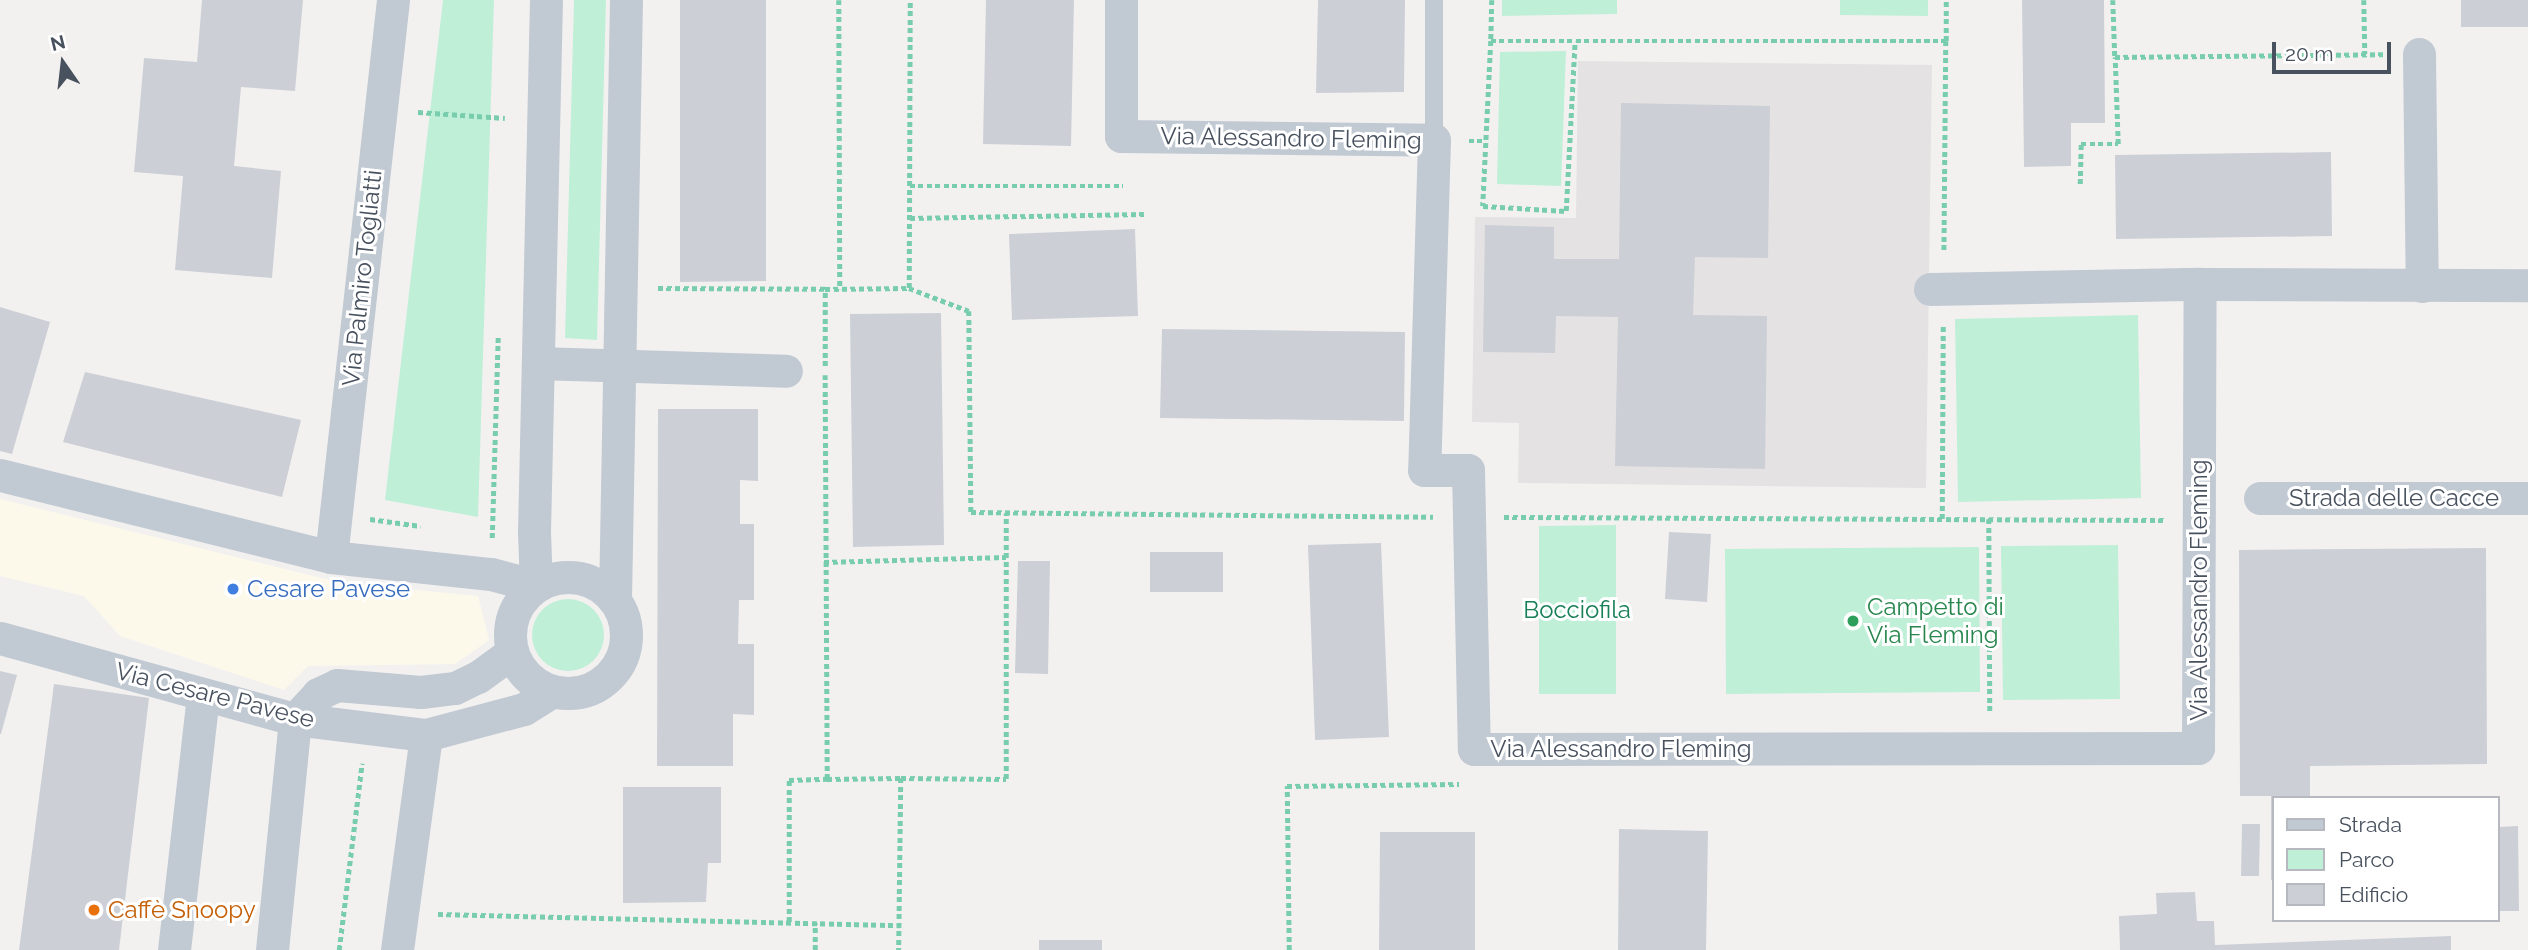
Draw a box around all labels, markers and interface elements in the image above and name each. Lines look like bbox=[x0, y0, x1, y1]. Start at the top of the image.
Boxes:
north arrow bbox=[28, 28, 98, 98]
scale bar bbox=[2276, 28, 2395, 72]
text: N bbox=[48, 30, 68, 55]
text: 20 m bbox=[2285, 41, 2333, 66]
street label: Via Alessandro Fleming bbox=[1160, 121, 1422, 155]
street label: Via Palmiro Togliatti bbox=[336, 168, 388, 388]
street label: Via Alessandro Fleming bbox=[2185, 459, 2213, 721]
street label: Strada delle Cacce bbox=[2289, 484, 2499, 512]
place label: Cesare Pavese bbox=[247, 575, 410, 603]
marker: Cesare Pavese bbox=[225, 581, 241, 597]
place label: Campetto di Via Fleming bbox=[1867, 593, 2004, 649]
park label: Bocciofila bbox=[1523, 596, 1631, 624]
marker: Campetto di Via Fleming bbox=[1845, 613, 1861, 629]
street label: Via Cesare Pavese bbox=[113, 656, 317, 734]
street label: Via Alessandro Fleming bbox=[1490, 735, 1752, 763]
legend bbox=[2272, 796, 2500, 922]
text: Strada bbox=[2339, 812, 2402, 837]
text: Parco bbox=[2339, 847, 2394, 872]
text: Edificio bbox=[2339, 882, 2408, 907]
place label: Caffè Snoopy bbox=[108, 896, 256, 924]
marker: Caffè Snoopy bbox=[86, 902, 102, 918]

